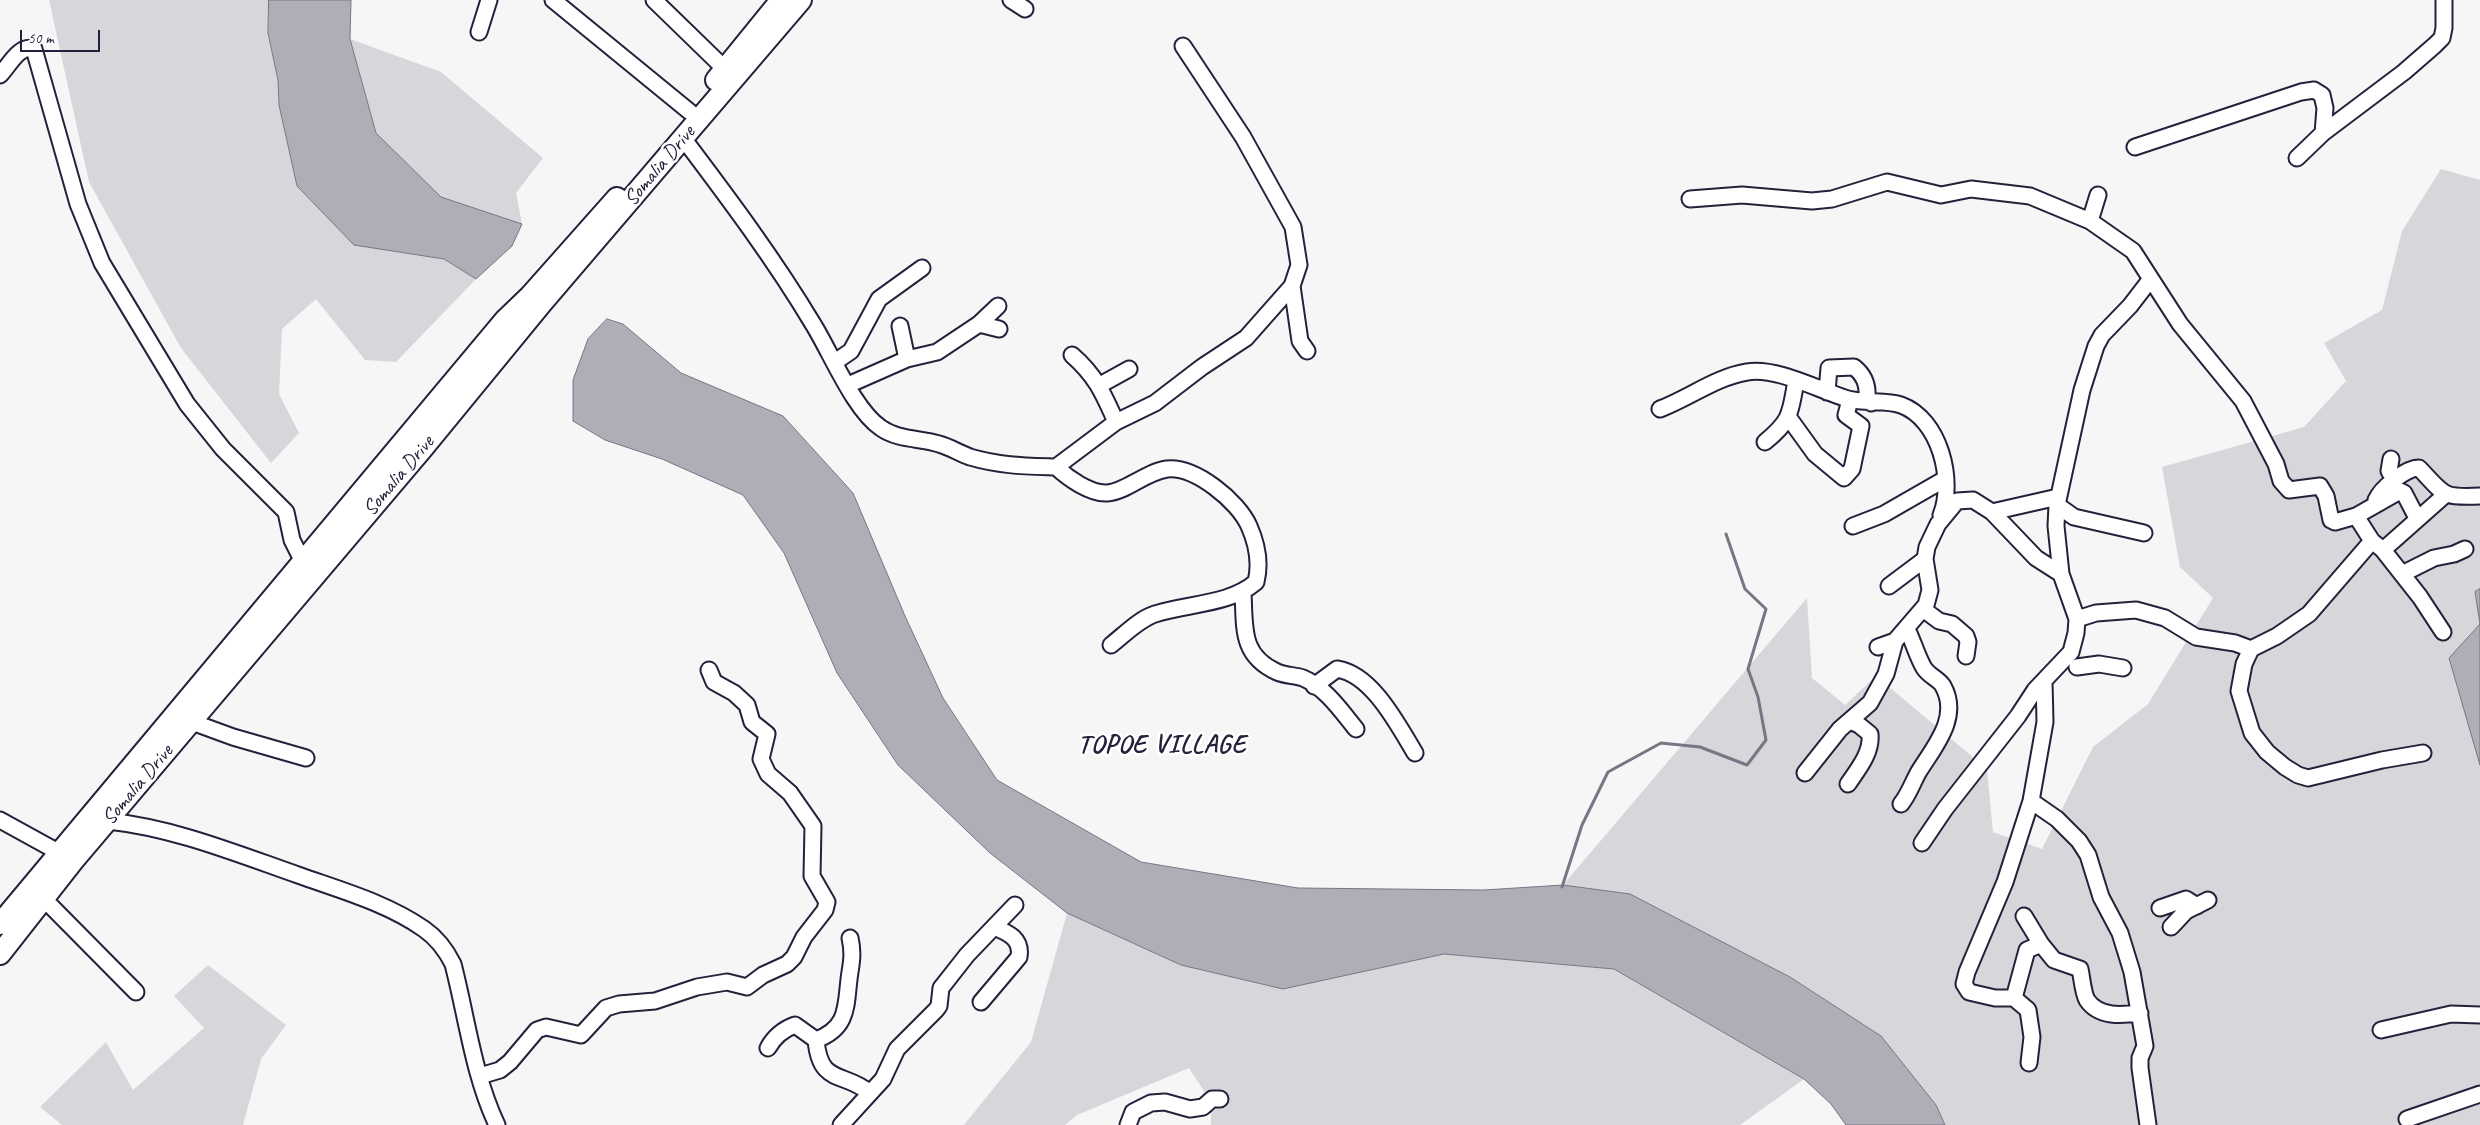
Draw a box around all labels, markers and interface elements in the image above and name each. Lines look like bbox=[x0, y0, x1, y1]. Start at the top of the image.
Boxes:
scale bar bbox=[22, 20, 102, 52]
text: 50 m bbox=[28, 29, 54, 48]
street label: Somalia Drive bbox=[619, 121, 701, 211]
street label: Somalia Drive bbox=[358, 431, 440, 521]
district label: TOPOE VILLAGE bbox=[1076, 729, 1248, 761]
street label: Somalia Drive bbox=[97, 740, 179, 830]

